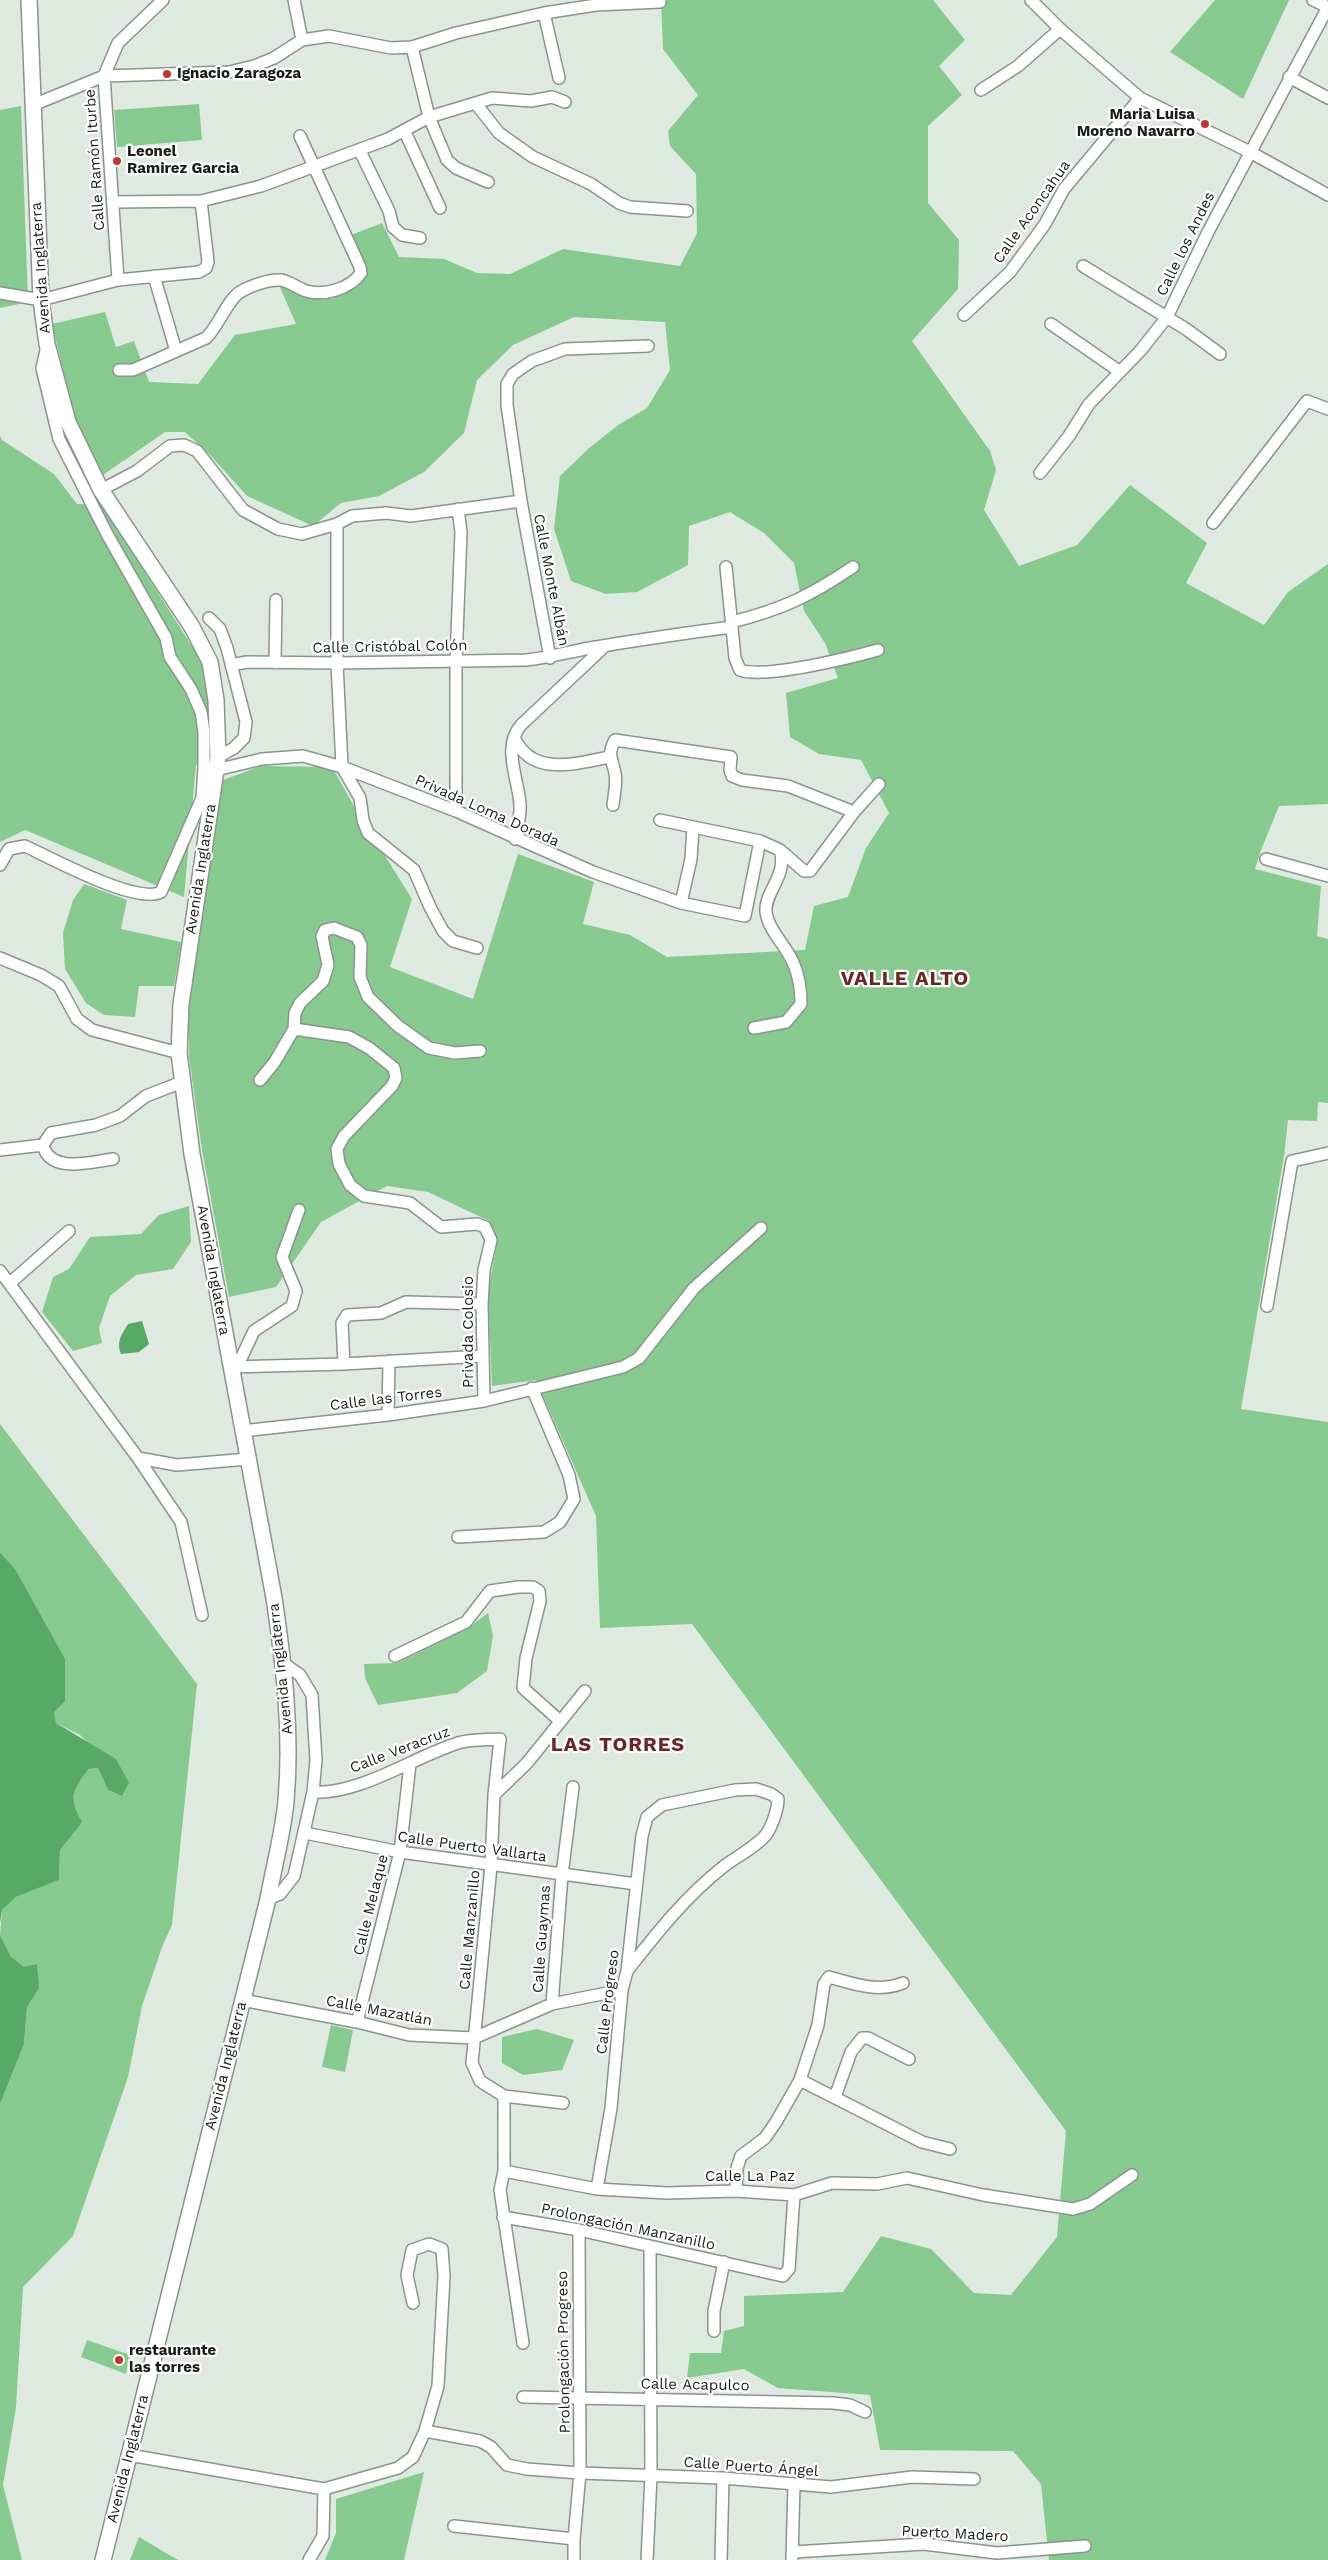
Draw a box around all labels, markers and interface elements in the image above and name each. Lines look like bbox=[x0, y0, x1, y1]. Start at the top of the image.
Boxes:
place label: Ignacio Zaragoza bbox=[177, 65, 301, 83]
marker: Ignacio Zaragoza bbox=[161, 68, 173, 80]
street label: Calle Ramón Iturbe bbox=[81, 89, 109, 231]
place label: Maria Luisa Moreno Navarro bbox=[1077, 106, 1195, 141]
marker: Maria Luisa Moreno Navarro bbox=[1199, 118, 1211, 130]
place label: Leonel Ramirez Garcia bbox=[127, 143, 239, 178]
marker: Leonel Ramirez Garcia bbox=[111, 155, 123, 167]
street label: Calle Aconcahua bbox=[990, 157, 1074, 267]
street label: Calle los Andes bbox=[1153, 189, 1219, 299]
street label: Avenida Inglaterra bbox=[27, 202, 55, 334]
street label: Calle Monte Albán bbox=[529, 512, 573, 648]
street label: Calle Cristóbal Colón bbox=[312, 637, 468, 657]
street label: Privada Loma Dorada bbox=[412, 771, 562, 851]
street label: Avenida Inglaterra bbox=[182, 802, 220, 936]
district label: VALLE ALTO bbox=[840, 967, 970, 991]
street label: Avenida Inglaterra bbox=[193, 1203, 233, 1337]
street label: Privada Colosio bbox=[460, 1276, 478, 1388]
street label: Calle las Torres bbox=[329, 1383, 443, 1415]
street label: Avenida Inglaterra bbox=[265, 1602, 297, 1736]
street label: Calle Veracruz bbox=[347, 1723, 453, 1777]
district label: LAS TORRES bbox=[550, 1733, 686, 1757]
street label: Calle Puerto Vallarta bbox=[396, 1828, 548, 1866]
street label: Calle Melaque bbox=[350, 1853, 392, 1957]
street label: Calle Manzanillo bbox=[456, 1869, 484, 1991]
street label: Calle Guaymas bbox=[529, 1884, 555, 1994]
street label: Calle Progreso bbox=[593, 1949, 623, 2055]
street label: Calle Mazatlán bbox=[324, 1992, 434, 2030]
street label: Avenida Inglaterra bbox=[201, 2000, 251, 2132]
street label: Calle La Paz bbox=[705, 2168, 795, 2186]
street label: Prolongación Manzanillo bbox=[539, 2200, 717, 2254]
street label: Prolongación Progreso bbox=[554, 2271, 574, 2433]
place label: restaurante las torres bbox=[129, 2342, 216, 2377]
marker: restaurante las torres bbox=[113, 2354, 125, 2366]
street label: Calle Acapulco bbox=[640, 2375, 750, 2395]
street label: Avenida Inglaterra bbox=[103, 2393, 153, 2525]
street label: Calle Puerto Ángel bbox=[683, 2453, 819, 2481]
street label: Puerto Madero bbox=[901, 2522, 1009, 2546]

